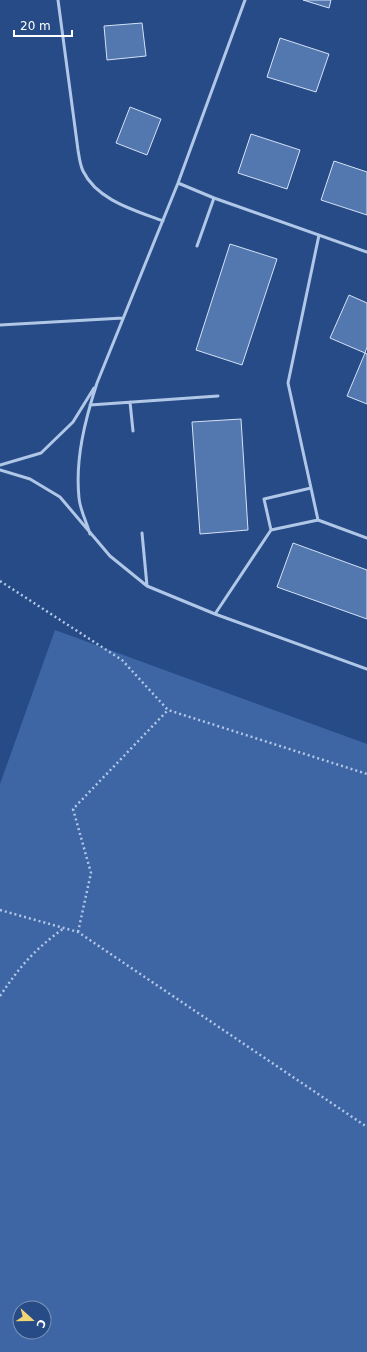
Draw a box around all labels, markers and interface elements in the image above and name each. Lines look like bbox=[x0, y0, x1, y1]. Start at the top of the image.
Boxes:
scale bar bbox=[14, 12, 72, 38]
text: 20 m bbox=[20, 19, 51, 33]
north arrow bbox=[12, 1300, 52, 1340]
text: С bbox=[33, 1317, 48, 1330]

